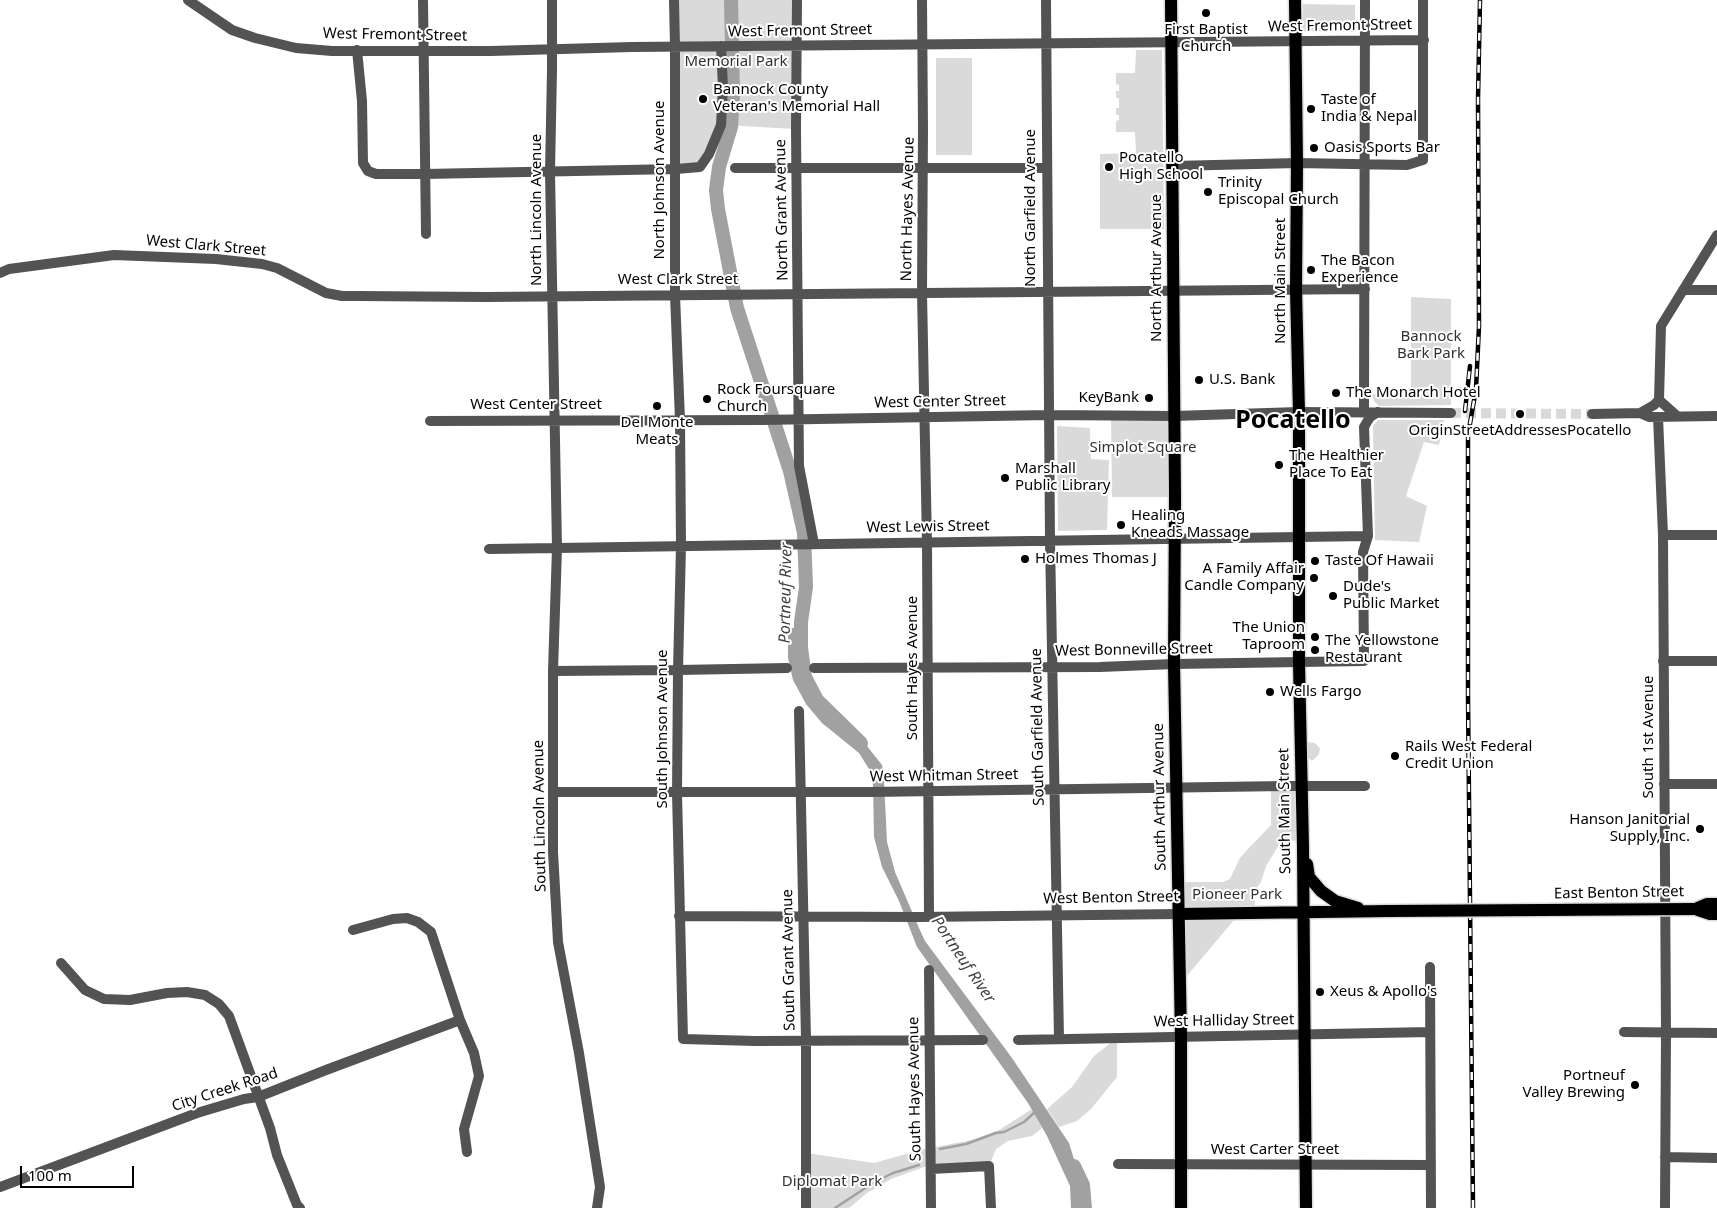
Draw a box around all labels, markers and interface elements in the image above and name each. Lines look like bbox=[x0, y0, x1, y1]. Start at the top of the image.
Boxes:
marker: First Baptist Church bbox=[1200, 7, 1212, 19]
street label: West Fremont Street bbox=[1268, 16, 1412, 36]
street label: West Fremont Street bbox=[728, 21, 872, 41]
place label: First Baptist Church bbox=[1164, 21, 1248, 56]
street label: West Fremont Street bbox=[323, 25, 467, 45]
park label: Memorial Park bbox=[684, 53, 788, 71]
place label: Bannock County Veteran's Memorial Hall bbox=[713, 81, 880, 116]
place label: Taste of India & Nepal bbox=[1321, 91, 1417, 126]
marker: Bannock County Veteran's Memorial Hall bbox=[697, 93, 709, 105]
street label: North Johnson Avenue bbox=[651, 100, 669, 260]
marker: Taste of India & Nepal bbox=[1305, 103, 1317, 115]
street label: North Garfield Avenue bbox=[1022, 129, 1040, 287]
street label: North Lincoln Avenue bbox=[528, 134, 546, 286]
street label: North Hayes Avenue bbox=[898, 137, 918, 281]
street label: North Grant Avenue bbox=[772, 139, 792, 281]
place label: Oasis Sports Bar bbox=[1324, 139, 1440, 157]
marker: Oasis Sports Bar bbox=[1308, 142, 1320, 154]
place label: Pocatello High School bbox=[1119, 149, 1203, 184]
marker: Pocatello High School bbox=[1103, 161, 1115, 173]
place label: Trinity Episcopal Church bbox=[1218, 174, 1339, 209]
marker: Trinity Episcopal Church bbox=[1202, 186, 1214, 198]
street label: North Arthur Avenue bbox=[1148, 194, 1166, 342]
street label: North Main Street bbox=[1272, 218, 1290, 344]
street label: West Clark Street bbox=[145, 232, 267, 260]
place label: The Bacon Experience bbox=[1321, 252, 1398, 287]
marker: The Bacon Experience bbox=[1305, 264, 1317, 276]
street label: West Clark Street bbox=[618, 271, 738, 289]
park label: Bannock Bark Park bbox=[1397, 328, 1465, 363]
place label: U.S. Bank bbox=[1209, 371, 1275, 389]
marker: U.S. Bank bbox=[1193, 374, 1205, 386]
place label: Rock Foursquare Church bbox=[717, 381, 835, 416]
place label: The Monarch Hotel bbox=[1346, 384, 1481, 402]
marker: The Monarch Hotel bbox=[1330, 387, 1342, 399]
place label: KeyBank bbox=[1078, 389, 1139, 407]
street label: West Center Street bbox=[874, 392, 1006, 412]
marker: KeyBank bbox=[1143, 392, 1155, 404]
marker: Rock Foursquare Church bbox=[701, 393, 713, 405]
street label: West Center Street bbox=[470, 396, 602, 414]
marker: Del Monte Meats bbox=[651, 400, 663, 412]
district label: Pocatello bbox=[1235, 406, 1351, 436]
marker: OriginStreetAddressesPocatello bbox=[1514, 408, 1526, 420]
place label: Del Monte Meats bbox=[620, 414, 694, 449]
place label: OriginStreetAddressesPocatello bbox=[1409, 422, 1631, 440]
park label: Simplot Square bbox=[1089, 439, 1197, 457]
place label: The Healthier Place To Eat bbox=[1289, 447, 1384, 482]
marker: The Healthier Place To Eat bbox=[1273, 459, 1285, 471]
place label: Marshall Public Library bbox=[1015, 460, 1111, 495]
marker: Marshall Public Library bbox=[999, 472, 1011, 484]
place label: Healing Kneads Massage bbox=[1131, 507, 1249, 542]
street label: West Lewis Street bbox=[866, 517, 990, 537]
marker: Healing Kneads Massage bbox=[1115, 519, 1127, 531]
water label: Portneuf River bbox=[776, 543, 796, 643]
place label: Holmes Thomas J bbox=[1035, 550, 1157, 568]
place label: Taste Of Hawaii bbox=[1325, 552, 1434, 570]
marker: Holmes Thomas J bbox=[1019, 553, 1031, 565]
marker: Taste Of Hawaii bbox=[1309, 555, 1321, 567]
place label: A Family Affair Candle Company bbox=[1184, 560, 1304, 595]
marker: A Family Affair Candle Company bbox=[1308, 572, 1320, 584]
place label: Dude's Public Market bbox=[1343, 578, 1440, 613]
marker: Dude's Public Market bbox=[1327, 590, 1339, 602]
street label: South Hayes Avenue bbox=[904, 596, 922, 740]
place label: The Union Taproom bbox=[1233, 619, 1305, 654]
marker: The Union Taproom bbox=[1309, 631, 1321, 643]
place label: The Yellowstone Restaurant bbox=[1325, 632, 1439, 667]
street label: West Bonneville Street bbox=[1055, 640, 1213, 660]
marker: The Yellowstone Restaurant bbox=[1309, 644, 1321, 656]
street label: South Garfield Avenue bbox=[1028, 648, 1048, 806]
street label: South Johnson Avenue bbox=[654, 650, 672, 808]
street label: South 1st Avenue bbox=[1640, 676, 1658, 798]
place label: Wells Fargo bbox=[1280, 683, 1361, 701]
marker: Wells Fargo bbox=[1264, 686, 1276, 698]
street label: South Arthur Avenue bbox=[1150, 723, 1170, 871]
place label: Rails West Federal Credit Union bbox=[1405, 738, 1532, 773]
street label: South Lincoln Avenue bbox=[530, 740, 550, 892]
street label: South Main Street bbox=[1275, 748, 1295, 874]
marker: Rails West Federal Credit Union bbox=[1389, 750, 1401, 762]
street label: West Whitman Street bbox=[870, 766, 1018, 786]
place label: Hanson Janitorial Supply, Inc. bbox=[1569, 811, 1690, 846]
marker: Hanson Janitorial Supply, Inc. bbox=[1694, 823, 1706, 835]
street label: East Benton Street bbox=[1554, 883, 1684, 903]
park label: Pioneer Park bbox=[1192, 886, 1282, 904]
street label: West Benton Street bbox=[1043, 888, 1179, 908]
street label: South Grant Avenue bbox=[779, 889, 799, 1031]
water label: Portneuf River bbox=[927, 913, 999, 1007]
place label: Xeus & Apollo's bbox=[1330, 983, 1437, 1001]
marker: Xeus & Apollo's bbox=[1314, 986, 1326, 998]
street label: West Halliday Street bbox=[1153, 1011, 1295, 1031]
street label: South Hayes Avenue bbox=[905, 1017, 925, 1161]
street label: City Creek Road bbox=[170, 1064, 280, 1116]
place label: Portneuf Valley Brewing bbox=[1522, 1067, 1625, 1102]
marker: Portneuf Valley Brewing bbox=[1629, 1079, 1641, 1091]
street label: West Carter Street bbox=[1211, 1141, 1339, 1159]
scale bar bbox=[22, 1156, 136, 1188]
text: 100 m bbox=[28, 1165, 72, 1185]
park label: Diplomat Park bbox=[782, 1173, 882, 1191]

